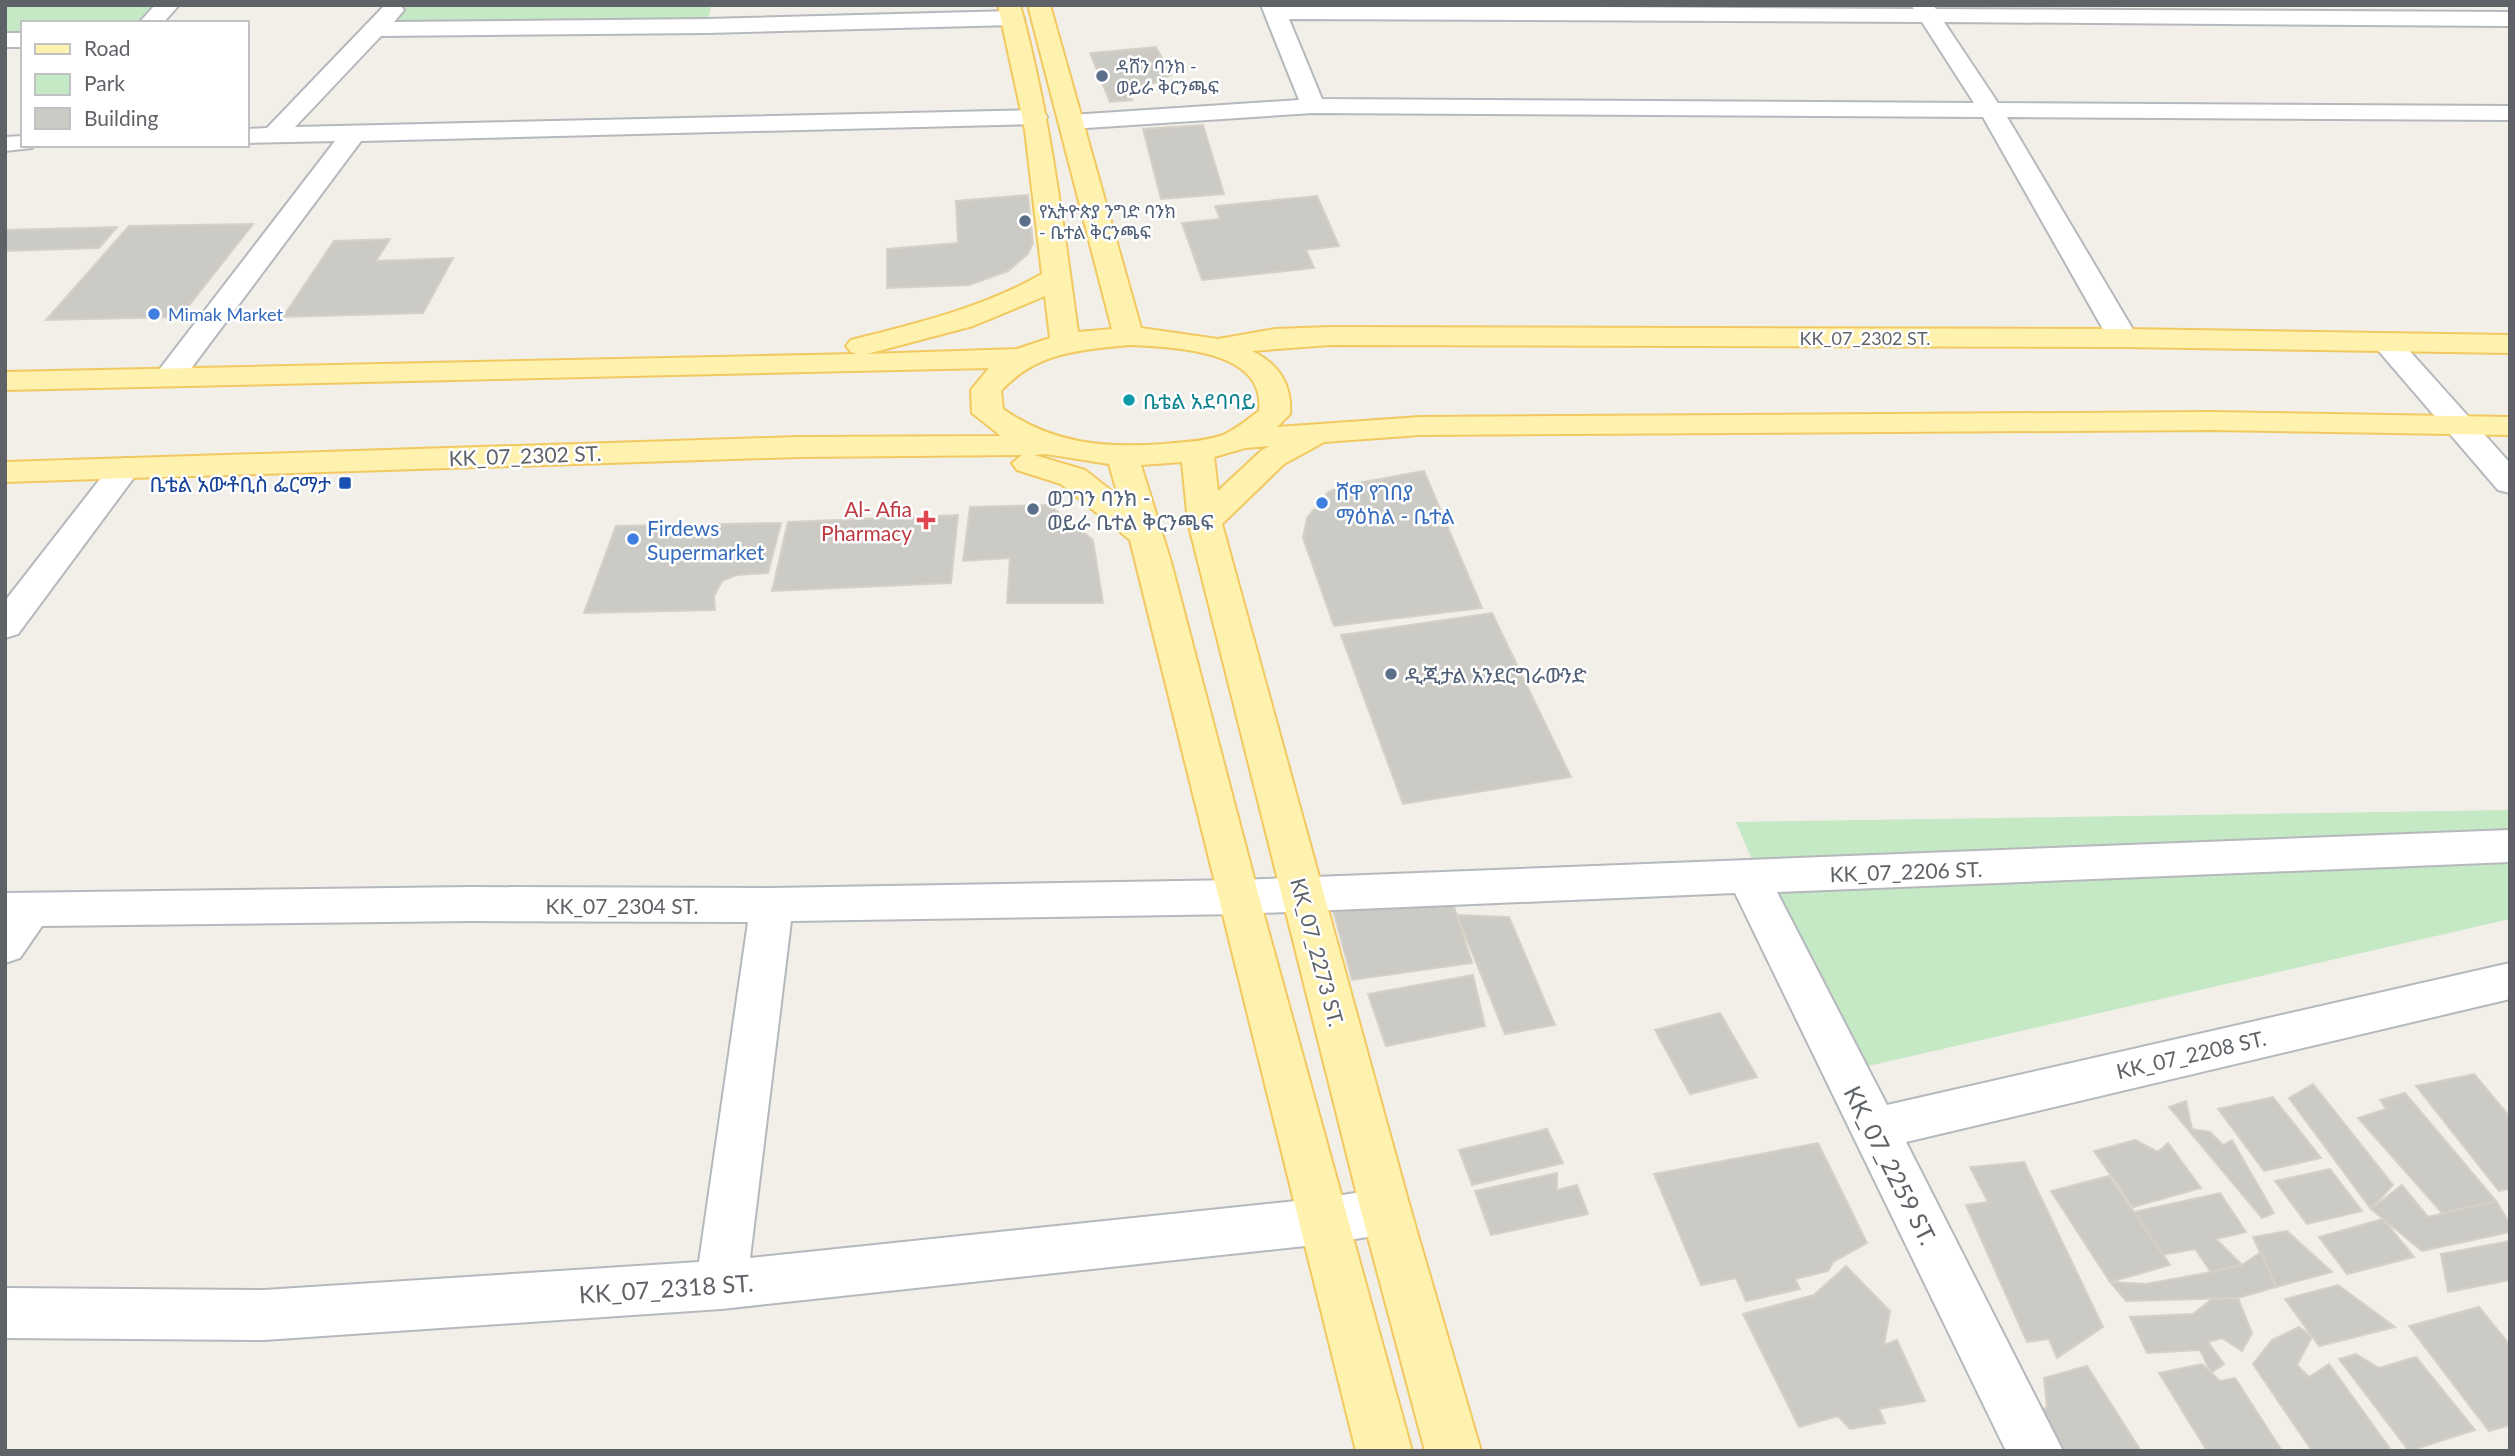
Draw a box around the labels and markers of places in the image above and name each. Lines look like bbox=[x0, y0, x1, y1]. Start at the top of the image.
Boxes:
place label: ዳሸን ባንክ - ወይራ ቅርንጫፍ bbox=[1116, 55, 1219, 98]
marker: ዳሸን ባንክ - ወይራ ቅርንጫፍ bbox=[1094, 68, 1110, 84]
place label: የኢትዮጵያ ንግድ ባንክ - ቤተል ቅርንጫፍ bbox=[1039, 200, 1176, 243]
marker: የኢትዮጵያ ንግድ ባንክ - ቤተል ቅርንጫፍ bbox=[1017, 213, 1033, 229]
place label: Mimak Market bbox=[168, 303, 283, 325]
marker: Mimak Market bbox=[146, 306, 162, 322]
place label: ቤቴል አደባባይ bbox=[1143, 388, 1256, 413]
marker: ቤቴል አደባባይ bbox=[1121, 392, 1137, 408]
place label: ቤቴል አውቶቢስ ፌርማታ bbox=[150, 471, 331, 496]
marker: ቤቴል አውቶቢስ ፌርማታ bbox=[337, 475, 353, 491]
place label: ሸዋ የገበያ ማዕከል - ቤተል bbox=[1336, 479, 1455, 528]
place label: ወጋገን ባንክ - ወይራ ቤተል ቅርንጫፍ bbox=[1047, 485, 1213, 534]
marker: ሸዋ የገበያ ማዕከል - ቤተል bbox=[1314, 495, 1330, 511]
place label: Al- Afia Pharmacy bbox=[821, 496, 912, 545]
marker: ወጋገን ባንክ - ወይራ ቤተል ቅርንጫፍ bbox=[1025, 501, 1041, 517]
marker: Al- Afia Pharmacy bbox=[918, 512, 934, 528]
place label: Firdews Supermarket bbox=[647, 515, 765, 564]
marker: Firdews Supermarket bbox=[625, 531, 641, 547]
place label: ዲጂታል አንደርግራውንድ bbox=[1405, 662, 1587, 687]
marker: ዲጂታል አንደርግራውንድ bbox=[1383, 666, 1399, 682]

